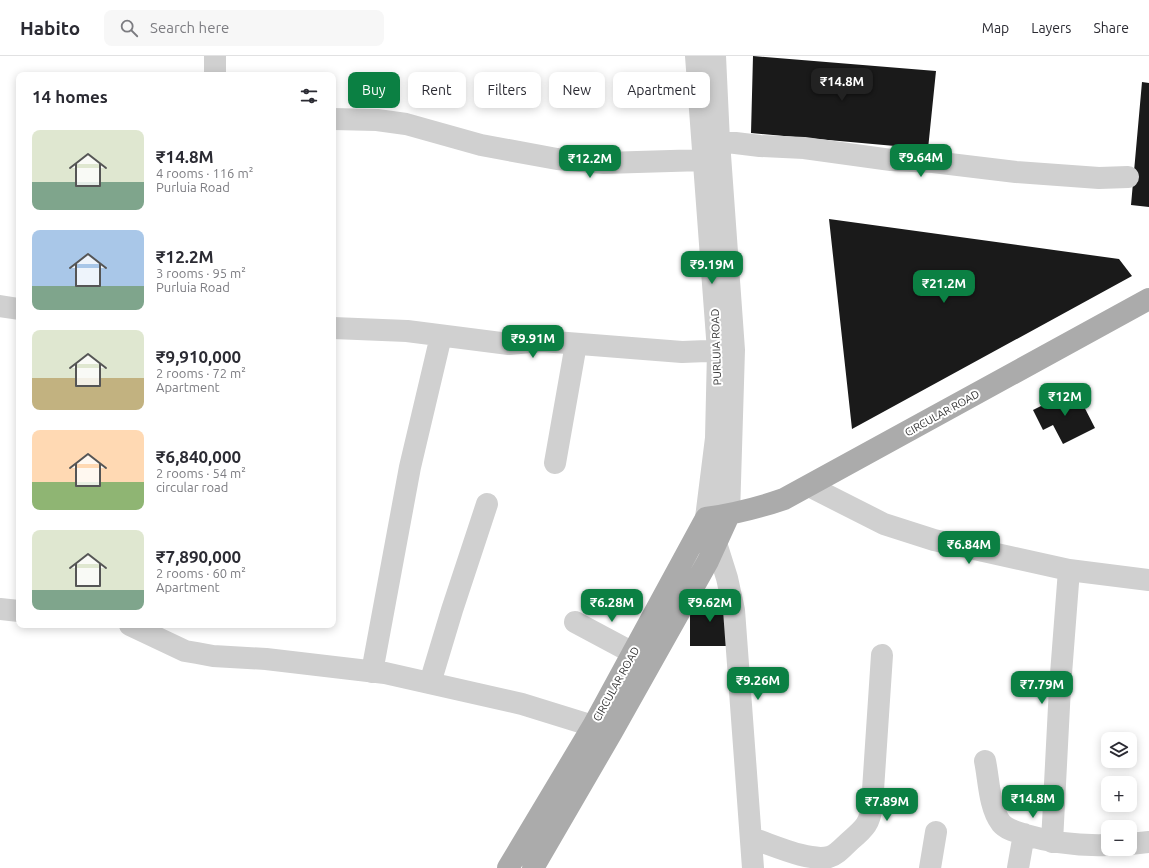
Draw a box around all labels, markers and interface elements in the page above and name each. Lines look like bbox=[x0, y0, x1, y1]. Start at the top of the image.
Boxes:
search box bbox=[104, 10, 384, 46]
text: Habito bbox=[20, 17, 80, 39]
icon: search bbox=[118, 17, 140, 39]
text: Search here bbox=[150, 19, 229, 36]
text: Map bbox=[982, 20, 1009, 36]
text: Layers bbox=[1031, 20, 1071, 36]
text: Share bbox=[1093, 20, 1129, 36]
pin: ₹14.8M bbox=[809, 68, 875, 102]
chip: Buy bbox=[348, 72, 400, 108]
chip: Rent bbox=[408, 72, 466, 108]
chip: Filters bbox=[474, 72, 541, 108]
chip: New bbox=[549, 72, 605, 108]
chip: Apartment bbox=[613, 72, 710, 108]
text: ₹14.8M bbox=[820, 74, 864, 88]
icon: filters bbox=[298, 85, 320, 107]
text: 14 homes bbox=[32, 87, 108, 106]
pin: ₹9.64M bbox=[888, 144, 954, 178]
pin: ₹12.2M bbox=[557, 145, 623, 179]
icon: home bbox=[64, 146, 112, 194]
text: ₹14.8M bbox=[156, 147, 214, 166]
text: ₹9.64M bbox=[899, 150, 943, 164]
text: ₹12.2M bbox=[568, 151, 612, 165]
text: 4 rooms · 116 m² bbox=[156, 166, 253, 180]
text: Purluia Road bbox=[156, 180, 230, 194]
icon: home bbox=[64, 246, 112, 294]
text: ₹12.2M bbox=[156, 247, 214, 266]
pin: ₹9.19M bbox=[679, 251, 745, 285]
text: ₹9.19M bbox=[690, 257, 734, 271]
text: 3 rooms · 95 m² bbox=[156, 266, 246, 280]
pin: ₹21.2M bbox=[911, 270, 977, 304]
text: ₹21.2M bbox=[922, 276, 966, 290]
text: Purluia Road bbox=[156, 280, 230, 294]
street label: PURLUIA ROAD bbox=[709, 308, 723, 386]
pin: ₹9.91M bbox=[500, 325, 566, 359]
text: ₹9.91M bbox=[511, 331, 555, 345]
icon: home bbox=[64, 346, 112, 394]
text: ₹9,910,000 bbox=[156, 347, 241, 366]
text: 2 rooms · 72 m² bbox=[156, 366, 246, 380]
text: Apartment bbox=[156, 380, 220, 394]
pin: ₹12M bbox=[1041, 383, 1089, 417]
street label: CIRCULAR ROAD bbox=[903, 387, 982, 438]
text: ₹12M bbox=[1048, 389, 1082, 403]
icon: home bbox=[64, 446, 112, 494]
text: ₹6,840,000 bbox=[156, 447, 241, 466]
text: 2 rooms · 54 m² bbox=[156, 466, 246, 480]
text: circular road bbox=[156, 480, 228, 494]
pin: ₹6.84M bbox=[936, 531, 1002, 565]
text: ₹6.84M bbox=[947, 537, 991, 551]
icon: home bbox=[64, 546, 112, 594]
text: ₹7,890,000 bbox=[156, 547, 241, 566]
text: 2 rooms · 60 m² bbox=[156, 566, 246, 580]
text: Apartment bbox=[156, 580, 220, 594]
pin: ₹6.28M bbox=[579, 589, 645, 623]
pin: ₹9.62M bbox=[677, 589, 743, 623]
text: ₹6.28M bbox=[590, 595, 634, 609]
text: ₹9.62M bbox=[688, 595, 732, 609]
street label: CIRCULAR ROAD bbox=[591, 644, 642, 723]
pin: ₹9.26M bbox=[725, 667, 791, 701]
pin: ₹7.79M bbox=[1009, 671, 1075, 705]
text: ₹9.26M bbox=[736, 673, 780, 687]
text: ₹7.79M bbox=[1020, 677, 1064, 691]
map controls bbox=[1101, 732, 1137, 856]
button: layers bbox=[1101, 732, 1137, 768]
button: + bbox=[1101, 776, 1137, 812]
pin: ₹14.8M bbox=[1000, 785, 1066, 819]
pin: ₹7.89M bbox=[854, 788, 920, 822]
text: ₹14.8M bbox=[1011, 791, 1055, 805]
text: ₹7.89M bbox=[865, 794, 909, 808]
button: − bbox=[1101, 820, 1137, 856]

